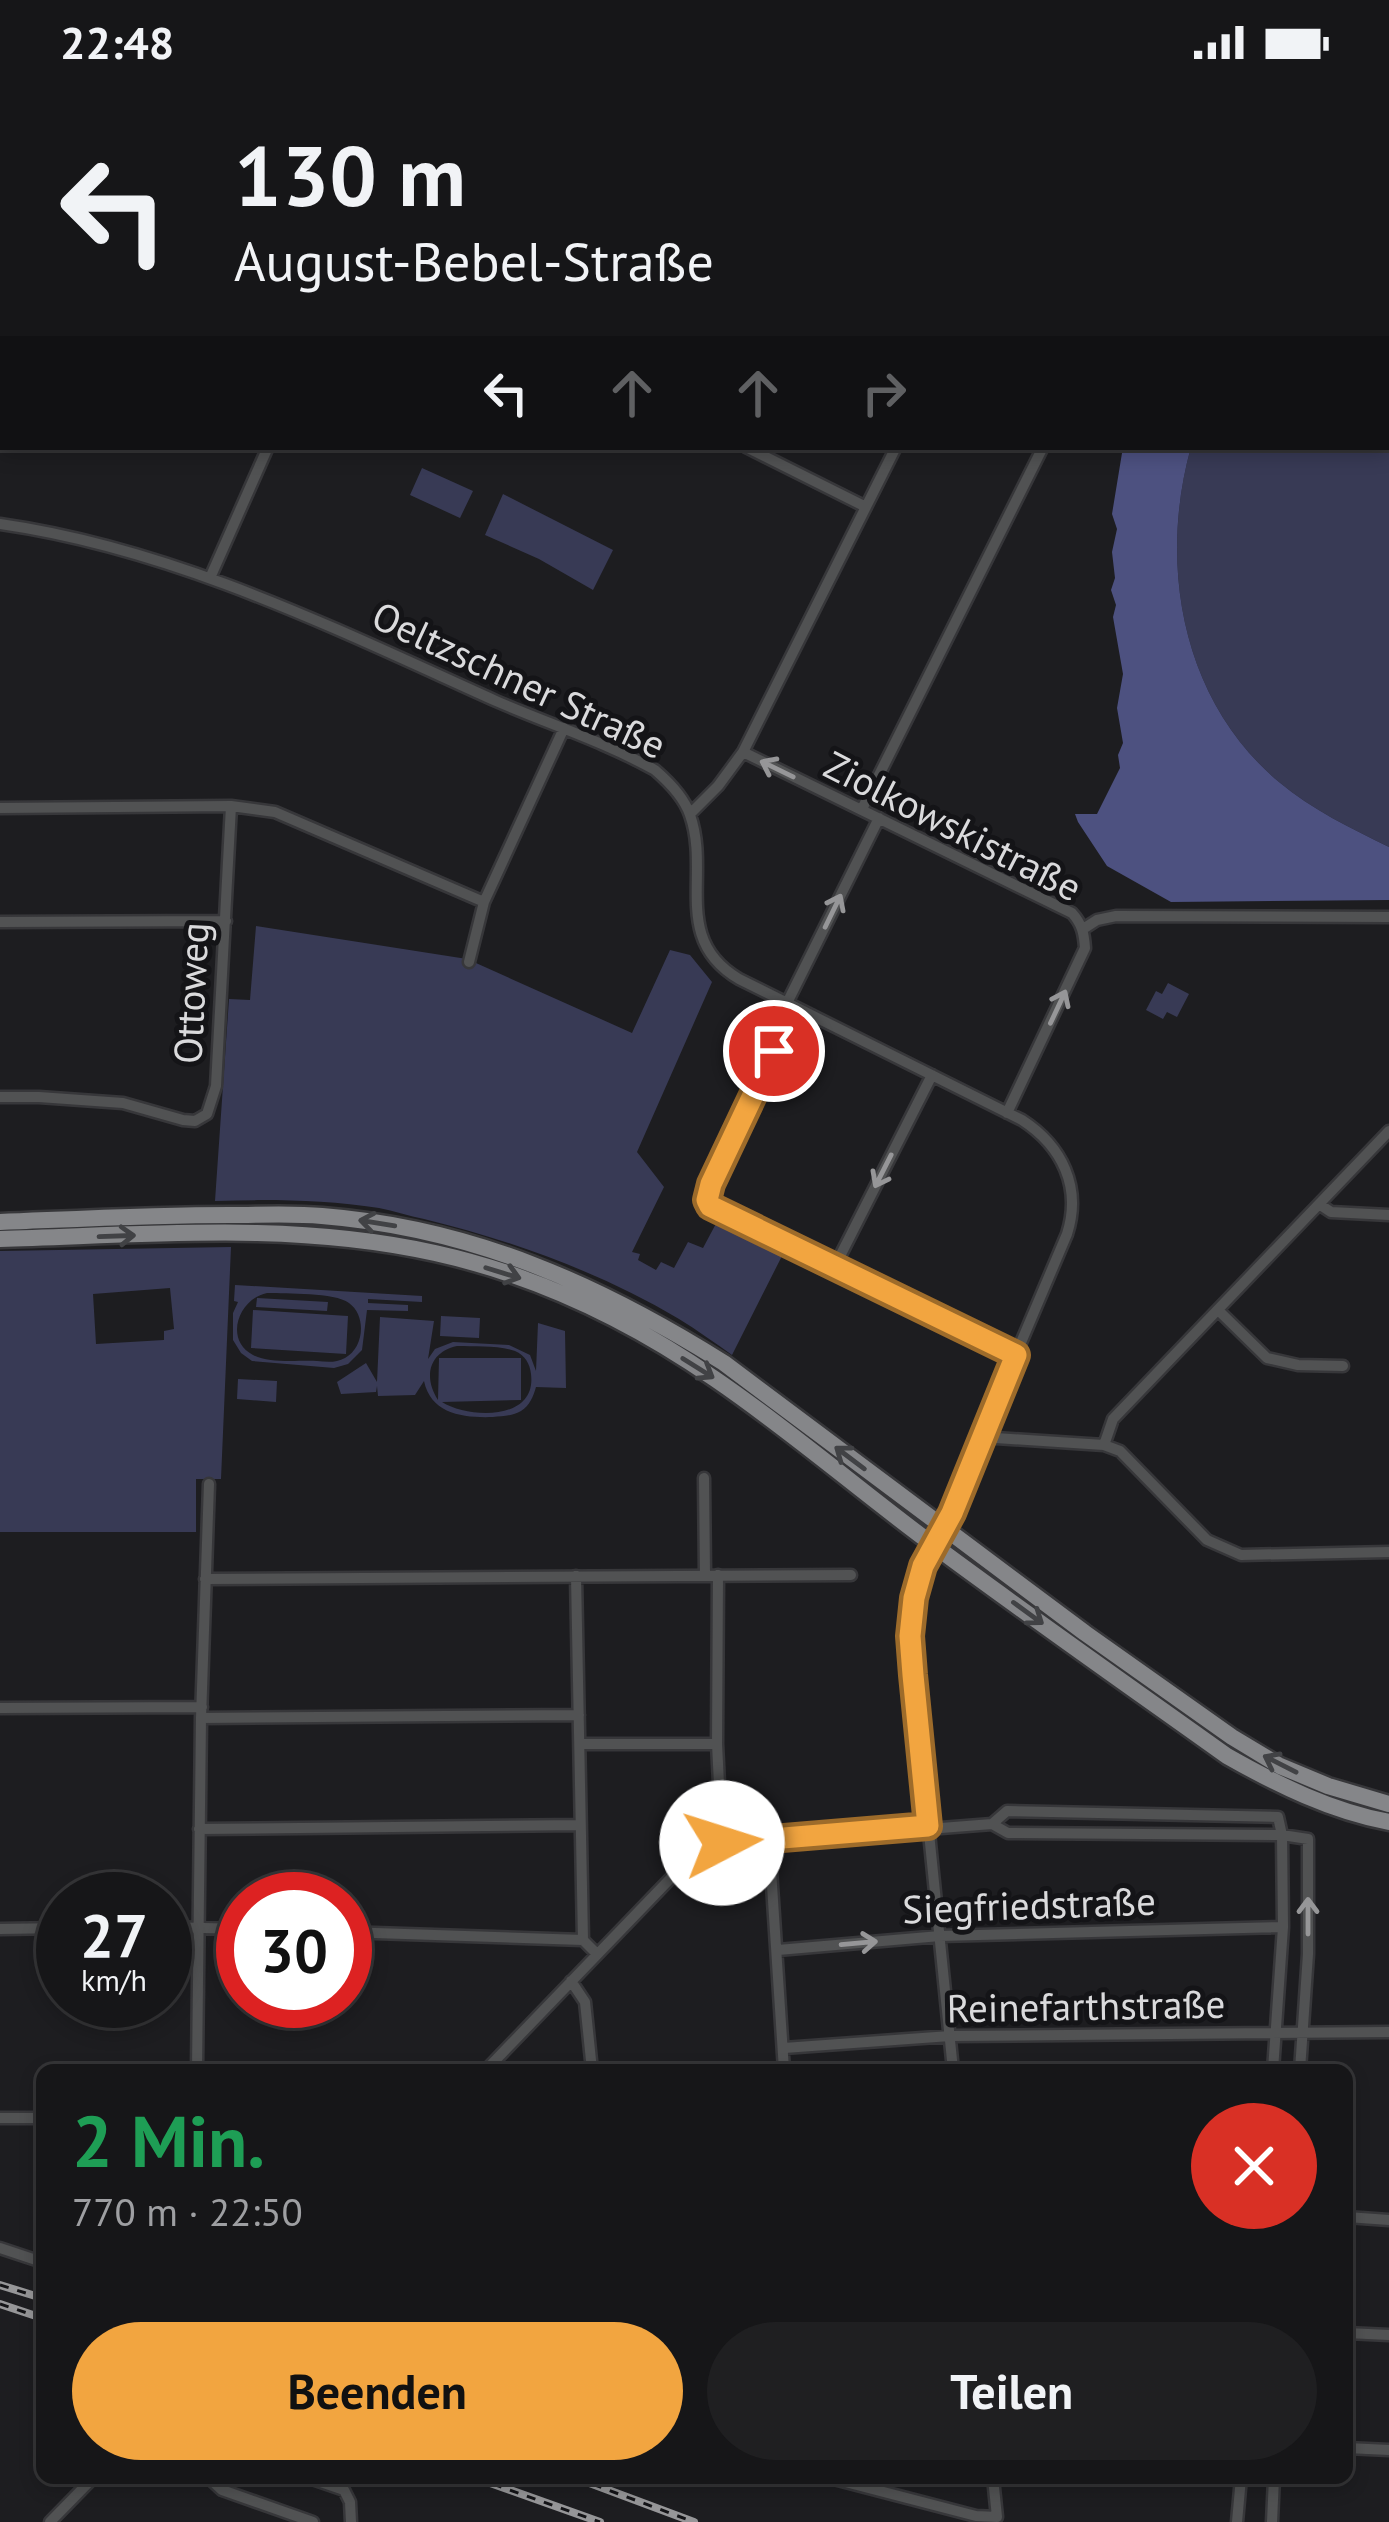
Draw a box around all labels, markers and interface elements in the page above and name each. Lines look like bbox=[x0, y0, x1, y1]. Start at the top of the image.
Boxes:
text: 22:48 bbox=[60, 13, 174, 71]
text: 130 m bbox=[234, 120, 466, 229]
icon: left bbox=[36, 132, 192, 288]
text: August-Bebel-Straße bbox=[234, 226, 714, 296]
icon: left bbox=[473, 360, 539, 426]
icon: ahead bbox=[599, 360, 665, 426]
icon: ahead bbox=[725, 360, 791, 426]
icon: right bbox=[851, 360, 917, 426]
street label: Oeltzschner Straße bbox=[364, 589, 674, 770]
street label: Ziolkowskistraße bbox=[816, 739, 1090, 912]
one-way arrow bbox=[760, 757, 796, 779]
one-way arrow bbox=[823, 894, 845, 930]
street label: Ottoweg bbox=[161, 921, 220, 1065]
one-way arrow bbox=[1048, 990, 1070, 1026]
pin bbox=[723, 1000, 825, 1102]
icon: arrive bbox=[741, 1018, 807, 1084]
one-way arrow bbox=[871, 1153, 894, 1189]
one-way arrow bbox=[358, 1211, 397, 1234]
one-way arrow bbox=[97, 1224, 136, 1247]
one-way arrow bbox=[483, 1263, 521, 1285]
one-way arrow bbox=[680, 1356, 714, 1380]
one-way arrow bbox=[834, 1446, 867, 1471]
one-way arrow bbox=[1011, 1600, 1044, 1626]
one-way arrow bbox=[1262, 1751, 1298, 1774]
position arrow bbox=[659, 1780, 785, 1906]
speed limit sign: 30 bbox=[216, 1872, 372, 2028]
street label: Siegfriedstraße bbox=[901, 1875, 1157, 1934]
text: 27 bbox=[80, 1896, 148, 1974]
one-way arrow bbox=[1297, 1897, 1319, 1936]
one-way arrow bbox=[839, 1931, 878, 1954]
text: km/h bbox=[81, 1960, 147, 1999]
street label: Reinefarthstraße bbox=[946, 1978, 1226, 2033]
text: 2 Min. bbox=[72, 2094, 265, 2187]
button: close bbox=[1191, 2103, 1317, 2229]
text: 770 m · 22:50 bbox=[72, 2186, 303, 2237]
button: Beenden bbox=[72, 2322, 683, 2460]
button: Teilen bbox=[707, 2322, 1317, 2460]

